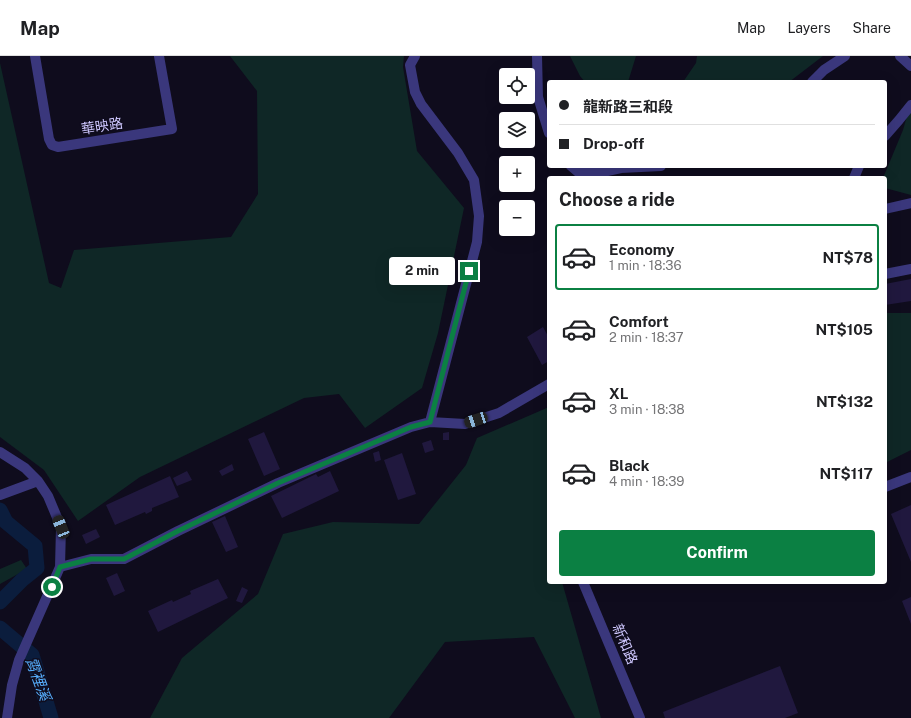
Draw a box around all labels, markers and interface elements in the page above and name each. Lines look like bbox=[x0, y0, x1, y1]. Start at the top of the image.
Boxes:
text: Map bbox=[20, 17, 60, 39]
text: Map bbox=[737, 20, 765, 36]
text: Layers bbox=[787, 20, 831, 36]
text: Share bbox=[853, 20, 891, 36]
map controls bbox=[499, 68, 535, 236]
button: locate bbox=[499, 68, 535, 104]
text: 龍新路三和段 bbox=[583, 98, 673, 115]
button: layers bbox=[499, 112, 535, 148]
street label: 華映路 bbox=[80, 115, 124, 137]
text: Drop-off bbox=[583, 135, 644, 152]
button: + bbox=[499, 156, 535, 192]
text: Choose a ride bbox=[559, 189, 675, 210]
button: − bbox=[499, 200, 535, 236]
icon: car bbox=[561, 239, 597, 275]
text: Economy bbox=[609, 241, 674, 258]
text: NT$78 bbox=[823, 249, 873, 266]
callout: 2 min bbox=[389, 257, 455, 285]
text: 1 min · 18:36 bbox=[609, 258, 682, 273]
route end bbox=[460, 262, 478, 280]
text: 2 min bbox=[405, 263, 439, 278]
icon: car bbox=[561, 311, 597, 347]
text: Comfort bbox=[609, 313, 669, 330]
text: NT$105 bbox=[816, 321, 873, 338]
text: 2 min · 18:37 bbox=[609, 330, 684, 345]
icon: car bbox=[561, 383, 597, 419]
text: XL bbox=[609, 385, 628, 402]
text: NT$132 bbox=[816, 393, 873, 410]
text: 3 min · 18:38 bbox=[609, 402, 685, 417]
car bbox=[463, 411, 489, 429]
icon: car bbox=[561, 455, 597, 491]
text: Black bbox=[609, 457, 649, 474]
text: NT$117 bbox=[820, 465, 873, 482]
text: 4 min · 18:39 bbox=[609, 474, 684, 489]
car bbox=[51, 514, 71, 540]
button: Confirm bbox=[559, 530, 875, 576]
route start bbox=[43, 578, 61, 596]
street label: 新和路 bbox=[609, 622, 641, 666]
water label: 霄裡溪 bbox=[23, 655, 55, 705]

